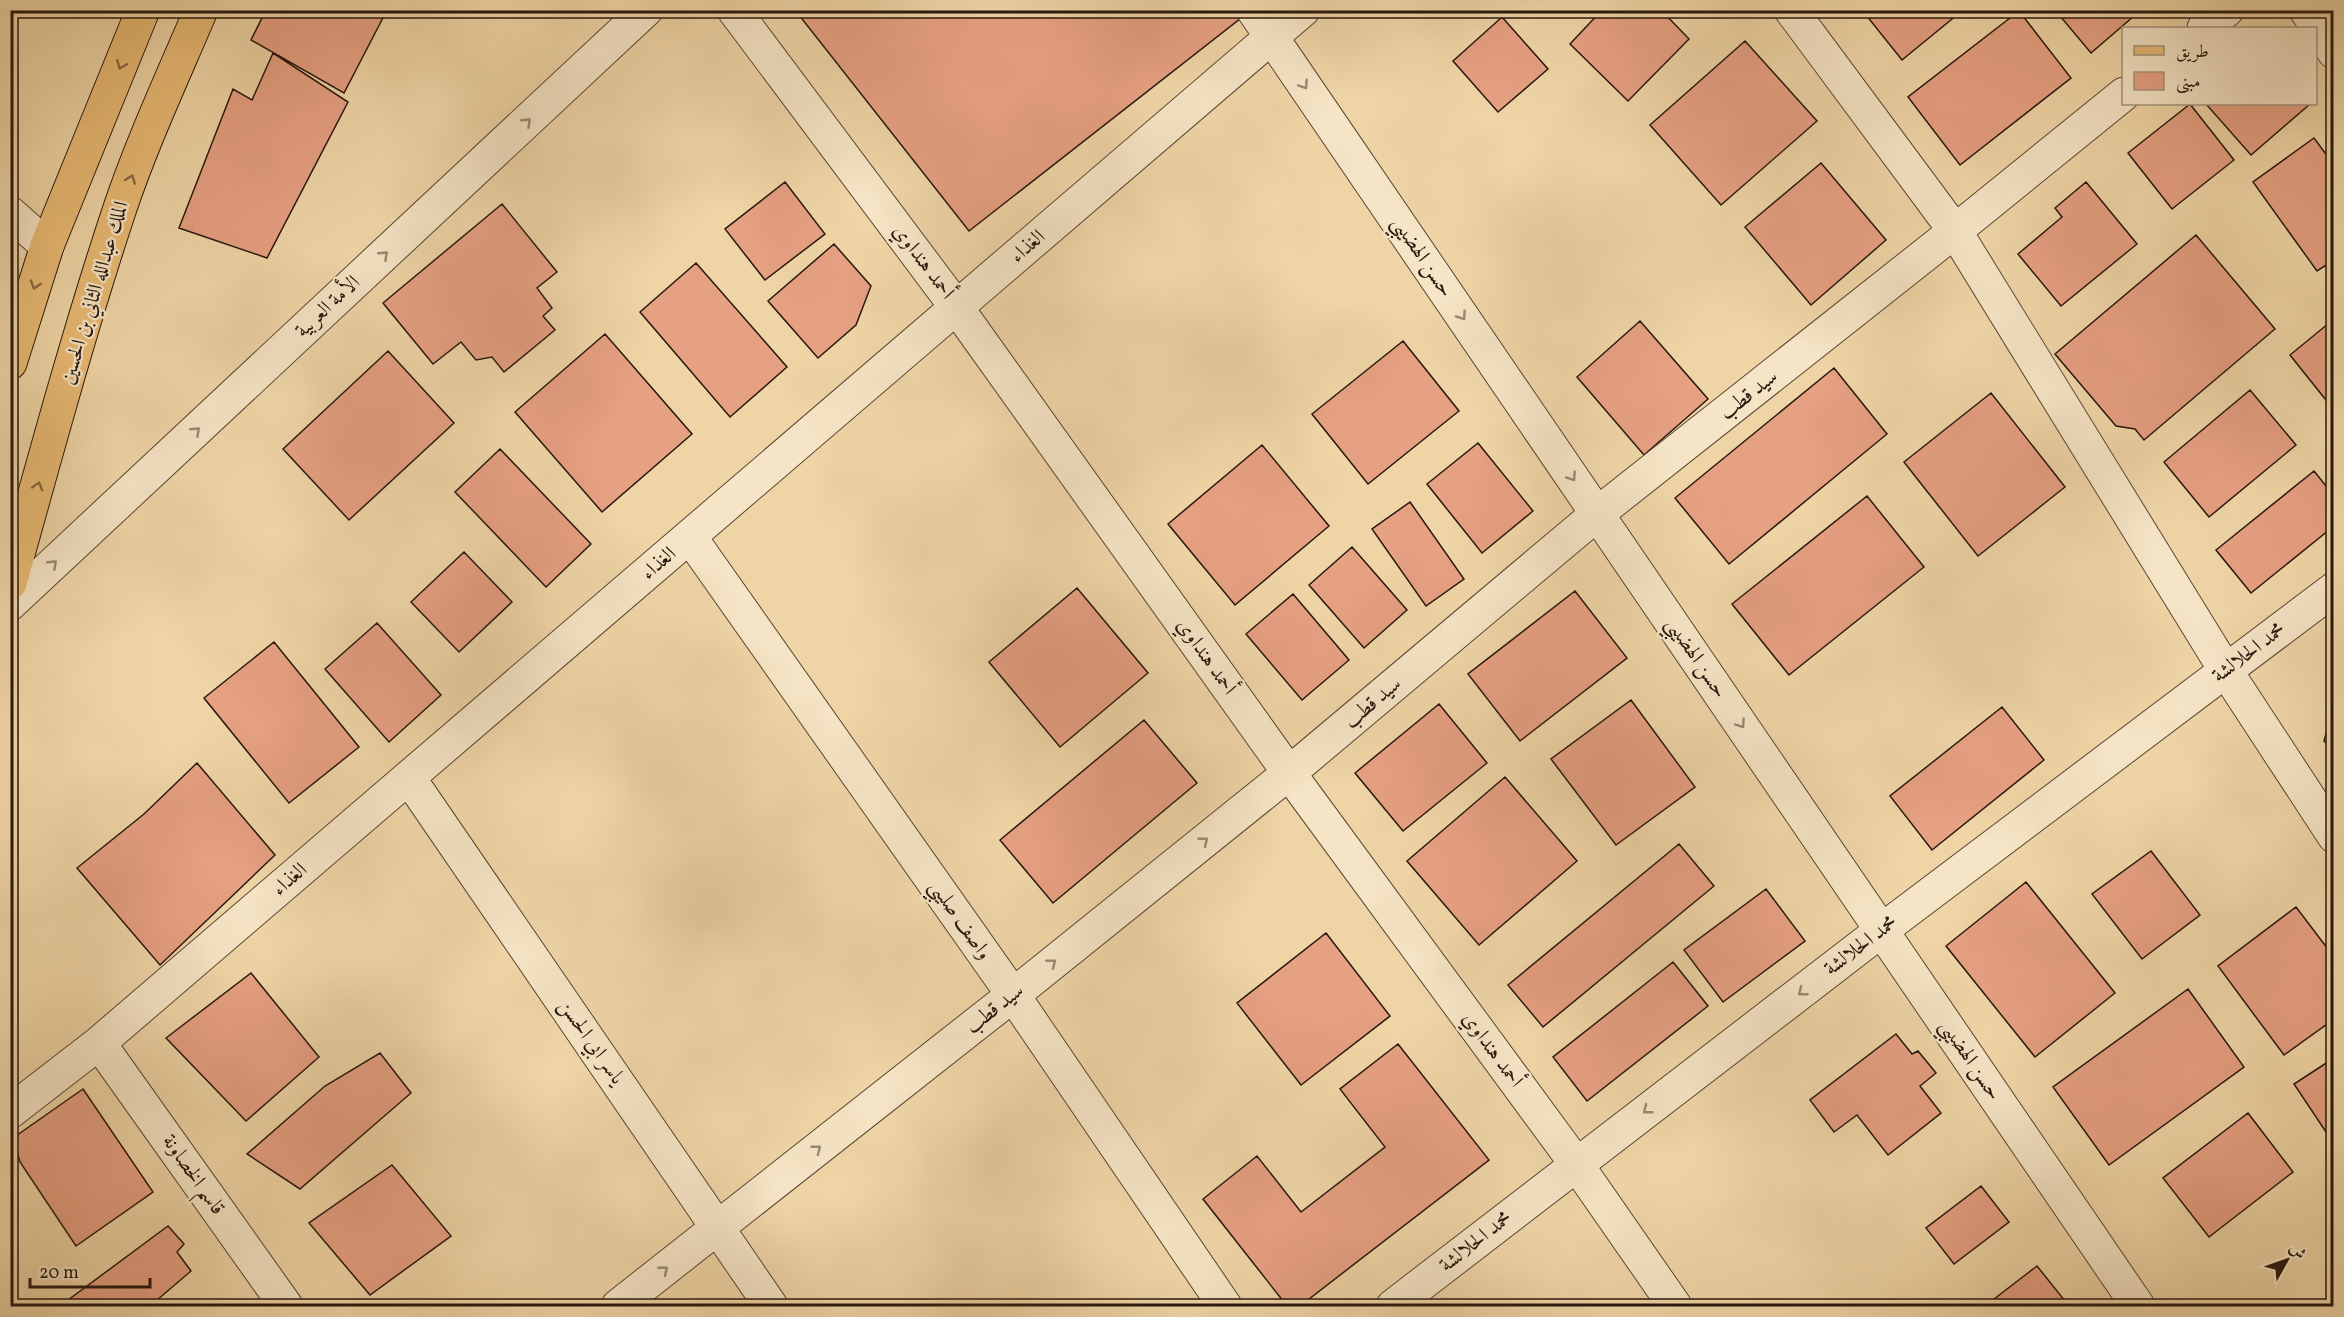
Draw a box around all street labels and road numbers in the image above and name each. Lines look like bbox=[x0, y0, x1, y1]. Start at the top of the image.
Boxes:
street label: الملك عبدالله الثاني بن الحسين bbox=[53, 198, 138, 388]
street label: حسن الهضيبي bbox=[1381, 210, 1460, 306]
street label: أحمد هنداوي bbox=[885, 217, 963, 306]
street label: الغذاء bbox=[1004, 223, 1052, 271]
street label: الأمة العربية bbox=[288, 268, 367, 345]
street label: سيد قطب bbox=[1713, 363, 1785, 427]
street label: الغذاء bbox=[635, 540, 683, 588]
street label: حسن الهضيبي bbox=[1655, 611, 1734, 707]
street label: أحمد هنداوي bbox=[1169, 612, 1245, 701]
street label: محمد الحلالشة bbox=[2206, 616, 2292, 690]
street label: سيد قطب bbox=[1338, 670, 1408, 736]
street label: الغذاء bbox=[266, 856, 314, 904]
street label: واصف صليبي bbox=[918, 874, 998, 968]
street label: محمد الحلالشة bbox=[1818, 909, 1904, 983]
street label: سيد قطب bbox=[959, 977, 1031, 1041]
street label: ياسر ابي الحسن bbox=[550, 993, 632, 1092]
street label: أحمد هنداوي bbox=[1454, 1005, 1531, 1094]
street label: حسن الهضيبي bbox=[1929, 1013, 2008, 1109]
street label: قاسم الخصاونة bbox=[151, 1129, 231, 1224]
street label: محمد الحلالشة bbox=[1433, 1204, 1519, 1280]

